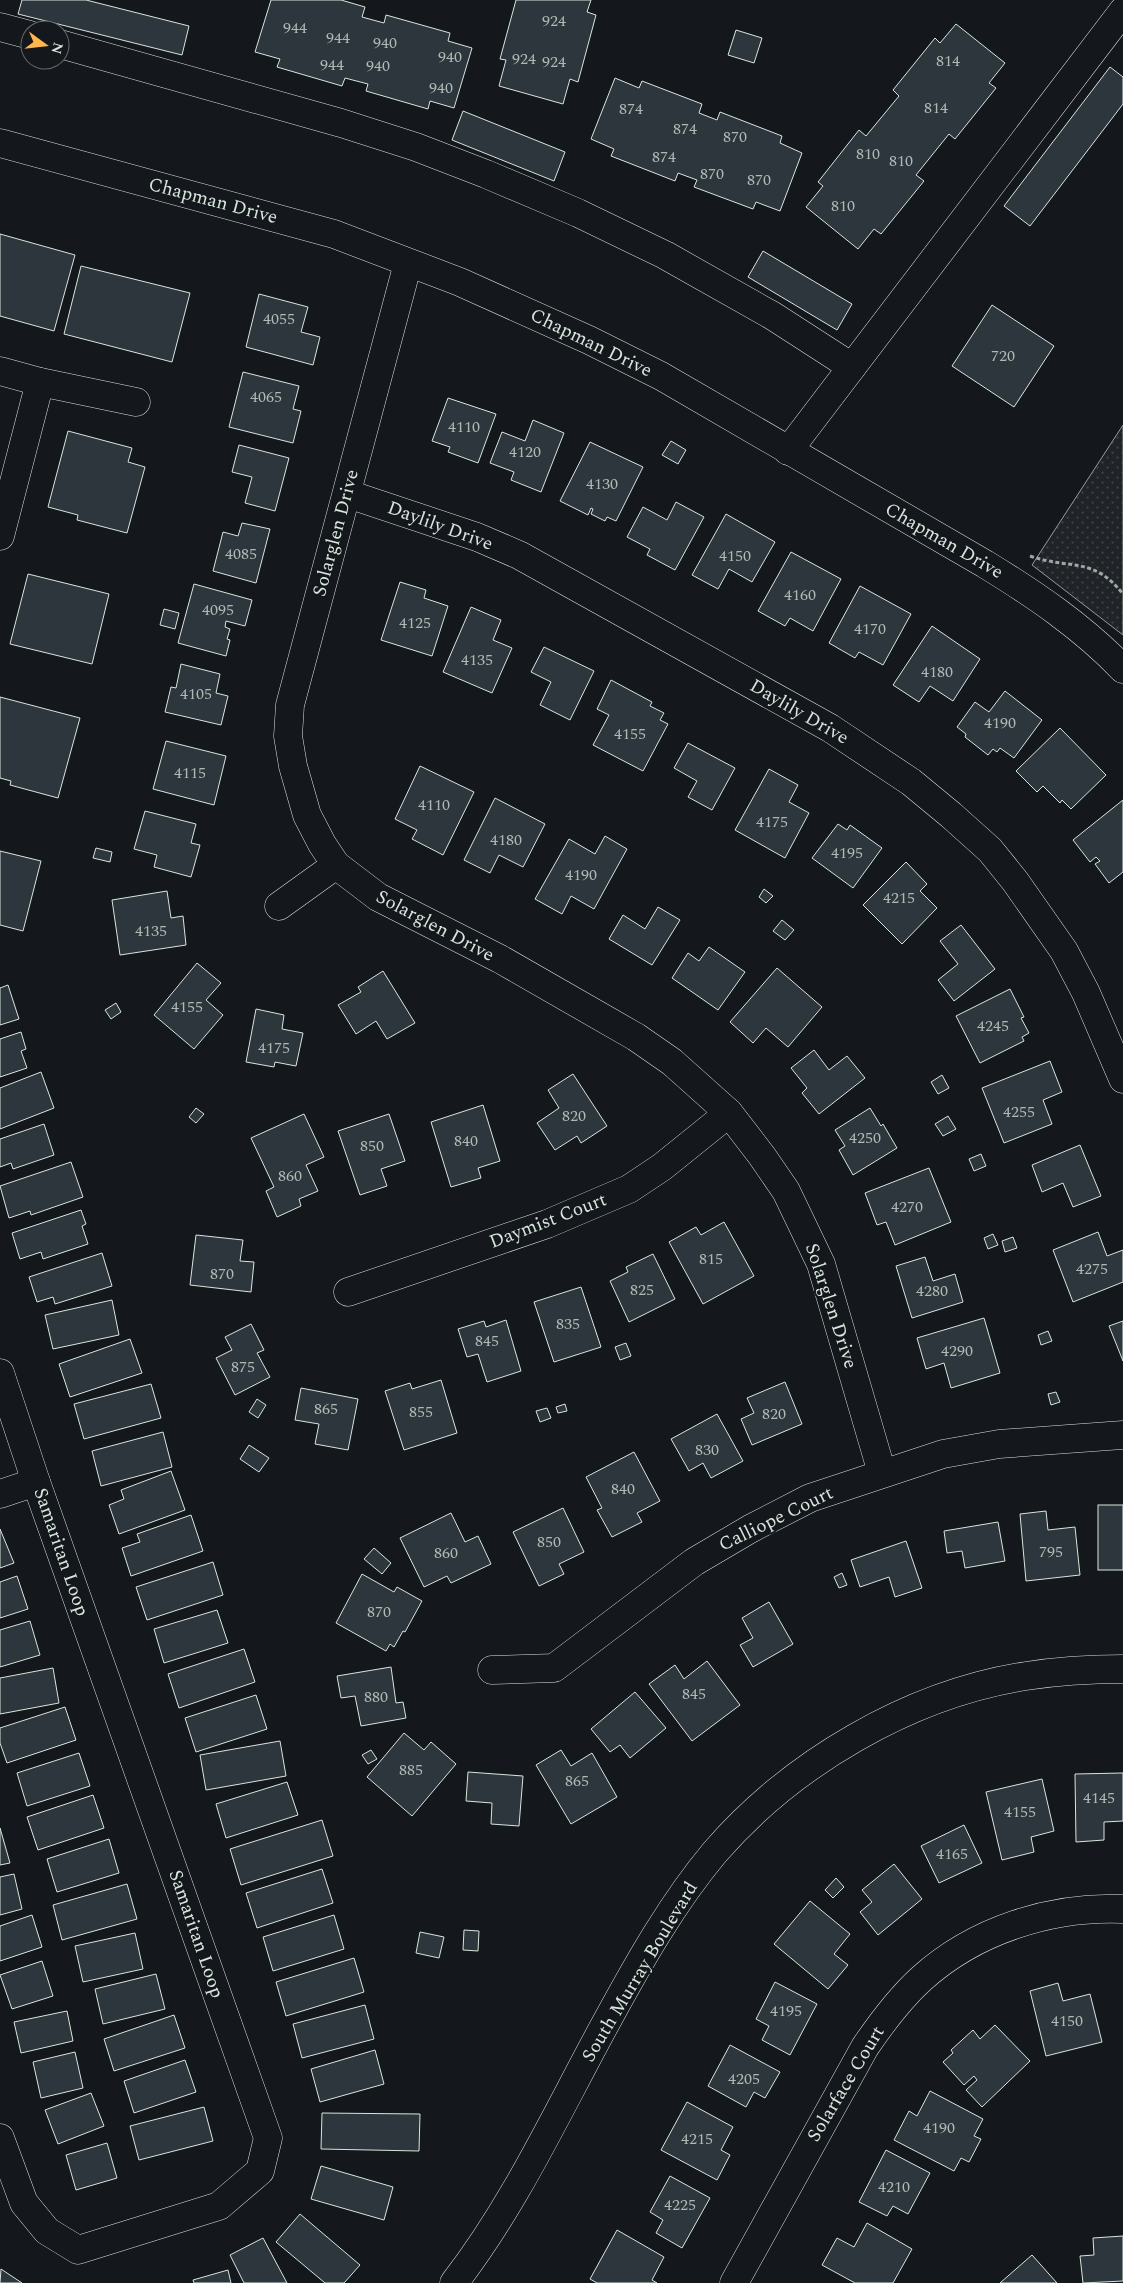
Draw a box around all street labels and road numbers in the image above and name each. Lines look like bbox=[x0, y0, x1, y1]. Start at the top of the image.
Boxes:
street label: Chapman Drive bbox=[145, 170, 281, 232]
street label: Chapman Drive bbox=[525, 301, 657, 385]
street label: Solarglen Drive bbox=[305, 466, 367, 600]
street label: Daylily Drive bbox=[383, 493, 497, 559]
street label: Chapman Drive bbox=[879, 495, 1009, 587]
street label: Daylily Drive bbox=[744, 672, 854, 752]
street label: Solarglen Drive bbox=[371, 883, 499, 969]
street label: Daymist Court bbox=[485, 1185, 611, 1257]
street label: Solarglen Drive bbox=[797, 1239, 865, 1373]
street label: Calliope Court bbox=[714, 1479, 838, 1559]
street label: Samaritan Loop bbox=[25, 1484, 97, 1620]
street label: Samaritan Loop bbox=[160, 1866, 232, 2002]
street label: South Murray Boulevard bbox=[574, 1876, 706, 2068]
street label: Solarface Court bbox=[800, 2020, 892, 2148]

